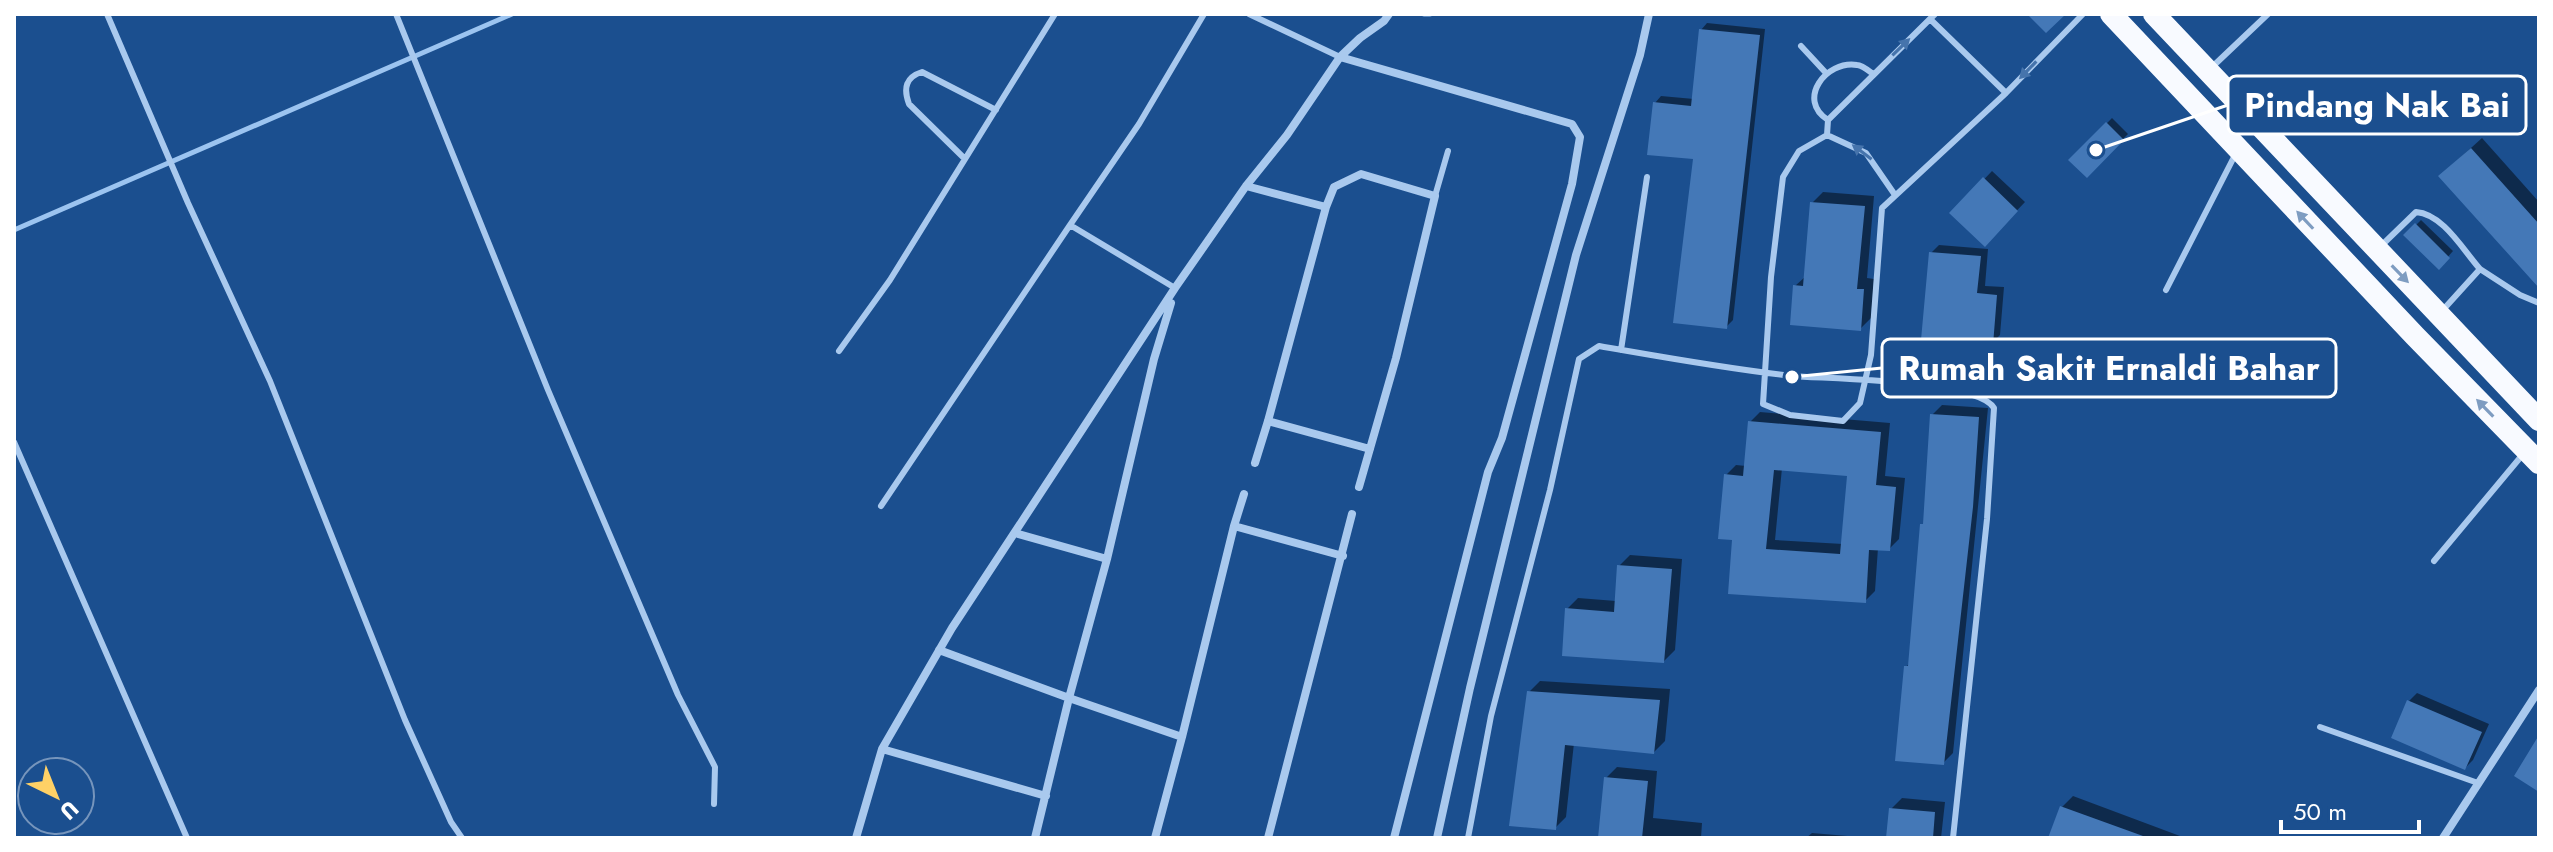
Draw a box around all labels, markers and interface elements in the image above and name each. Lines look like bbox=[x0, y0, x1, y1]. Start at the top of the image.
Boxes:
one-way arrow bbox=[1891, 38, 1910, 57]
one-way arrow bbox=[2020, 60, 2038, 79]
callout: Pindang Nak Bai bbox=[2228, 76, 2526, 134]
text: Pindang Nak Bai bbox=[2244, 81, 2510, 130]
one-way arrow bbox=[1852, 145, 1872, 161]
one-way arrow bbox=[2296, 211, 2314, 230]
one-way arrow bbox=[2390, 264, 2409, 283]
callout: Rumah Sakit Ernaldi Bahar bbox=[1882, 339, 2336, 397]
text: Rumah Sakit Ernaldi Bahar bbox=[1898, 344, 2320, 393]
one-way arrow bbox=[2476, 399, 2494, 418]
north arrow bbox=[16, 756, 96, 836]
scale bar bbox=[2281, 784, 2419, 834]
text: U bbox=[53, 794, 86, 828]
text: 50 m bbox=[2293, 794, 2347, 829]

